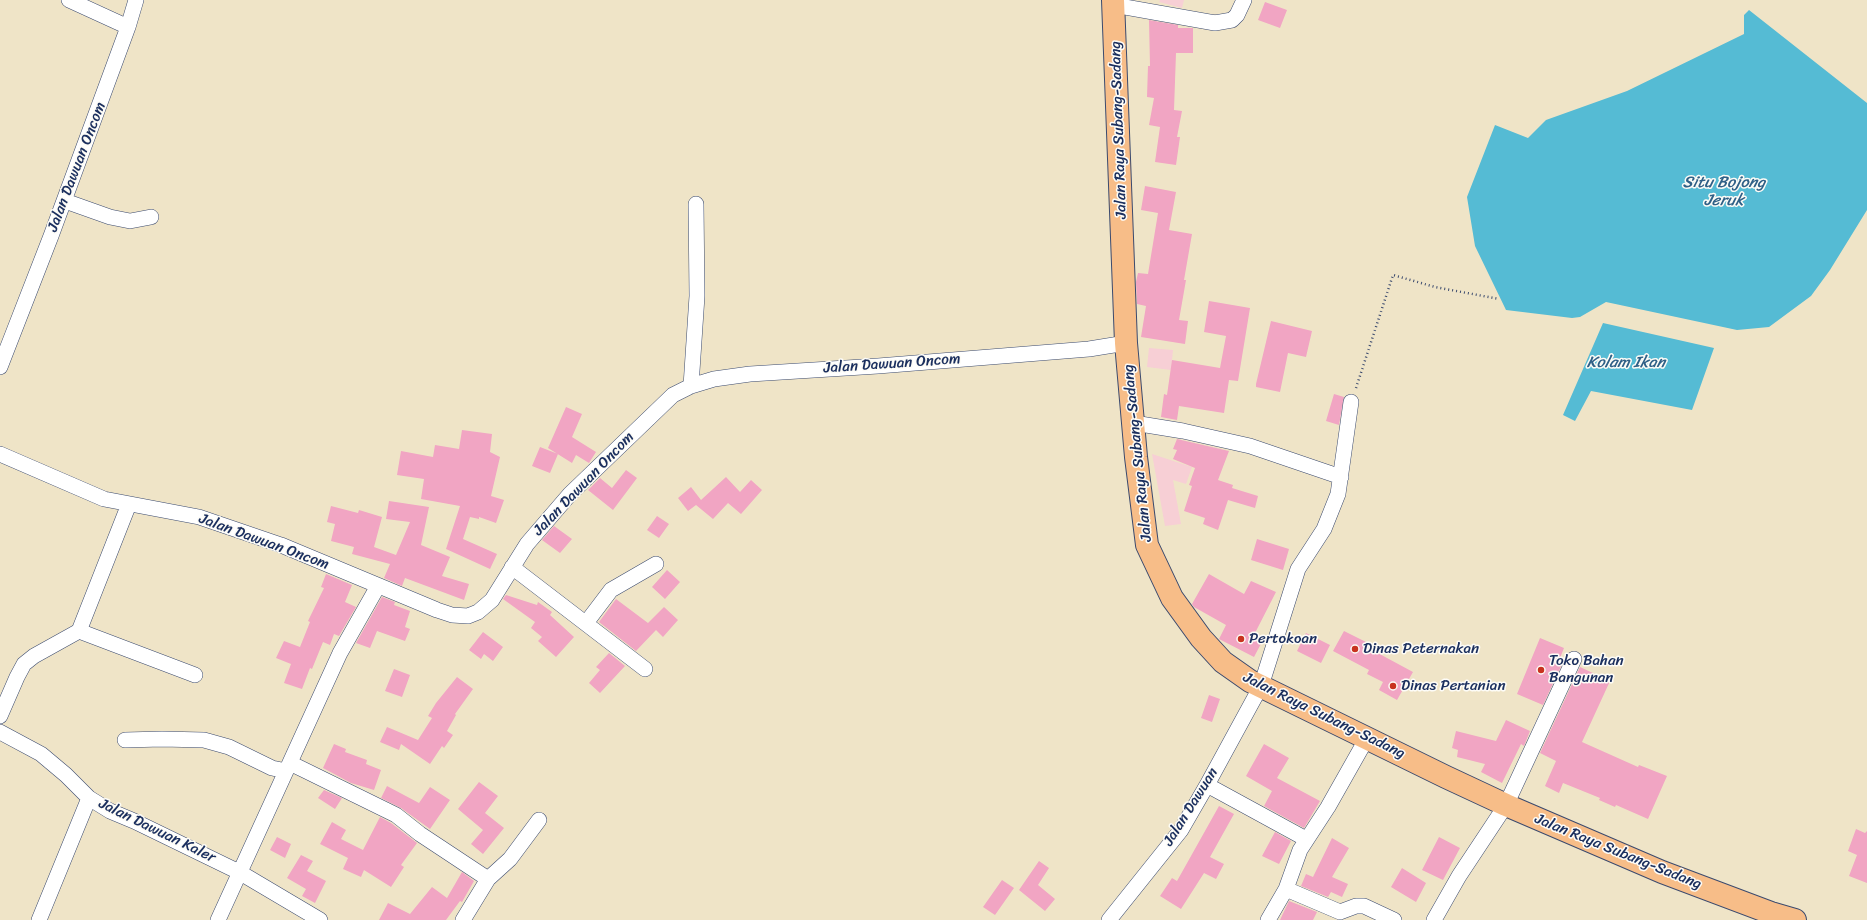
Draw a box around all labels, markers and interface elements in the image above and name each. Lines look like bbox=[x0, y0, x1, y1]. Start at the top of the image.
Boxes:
street label: Jalan Raya Subang-Sadang bbox=[1107, 41, 1131, 219]
street label: Jalan Dawuan Oncom bbox=[44, 100, 110, 234]
water label: Situ Bojong Jeruk bbox=[1683, 173, 1765, 211]
street label: Jalan Dawuan Oncom bbox=[823, 350, 961, 378]
water label: Kolam Ikan bbox=[1587, 353, 1665, 373]
street label: Jalan Raya Subang-Sadang bbox=[1120, 363, 1156, 543]
street label: Jalan Dawuan Oncom bbox=[530, 428, 638, 540]
street label: Jalan Dawuan Oncom bbox=[196, 510, 332, 574]
place label: Pertokoan bbox=[1249, 630, 1317, 648]
marker: Pertokoan bbox=[1236, 634, 1246, 644]
place label: Dinas Peternakan bbox=[1363, 640, 1479, 658]
marker: Dinas Peternakan bbox=[1350, 644, 1360, 654]
place label: Toko Bahan Bangunan bbox=[1549, 652, 1624, 687]
marker: Toko Bahan Bangunan bbox=[1536, 665, 1546, 675]
street label: Jalan Raya Subang-Sadang bbox=[1240, 669, 1408, 763]
place label: Dinas Pertanian bbox=[1401, 677, 1505, 695]
marker: Dinas Pertanian bbox=[1388, 681, 1398, 691]
street label: Jalan Dawuan bbox=[1160, 765, 1222, 849]
street label: Jalan Dawuan Kaler bbox=[96, 795, 218, 867]
street label: Jalan Raya Subang-Sadang bbox=[1532, 810, 1704, 894]

